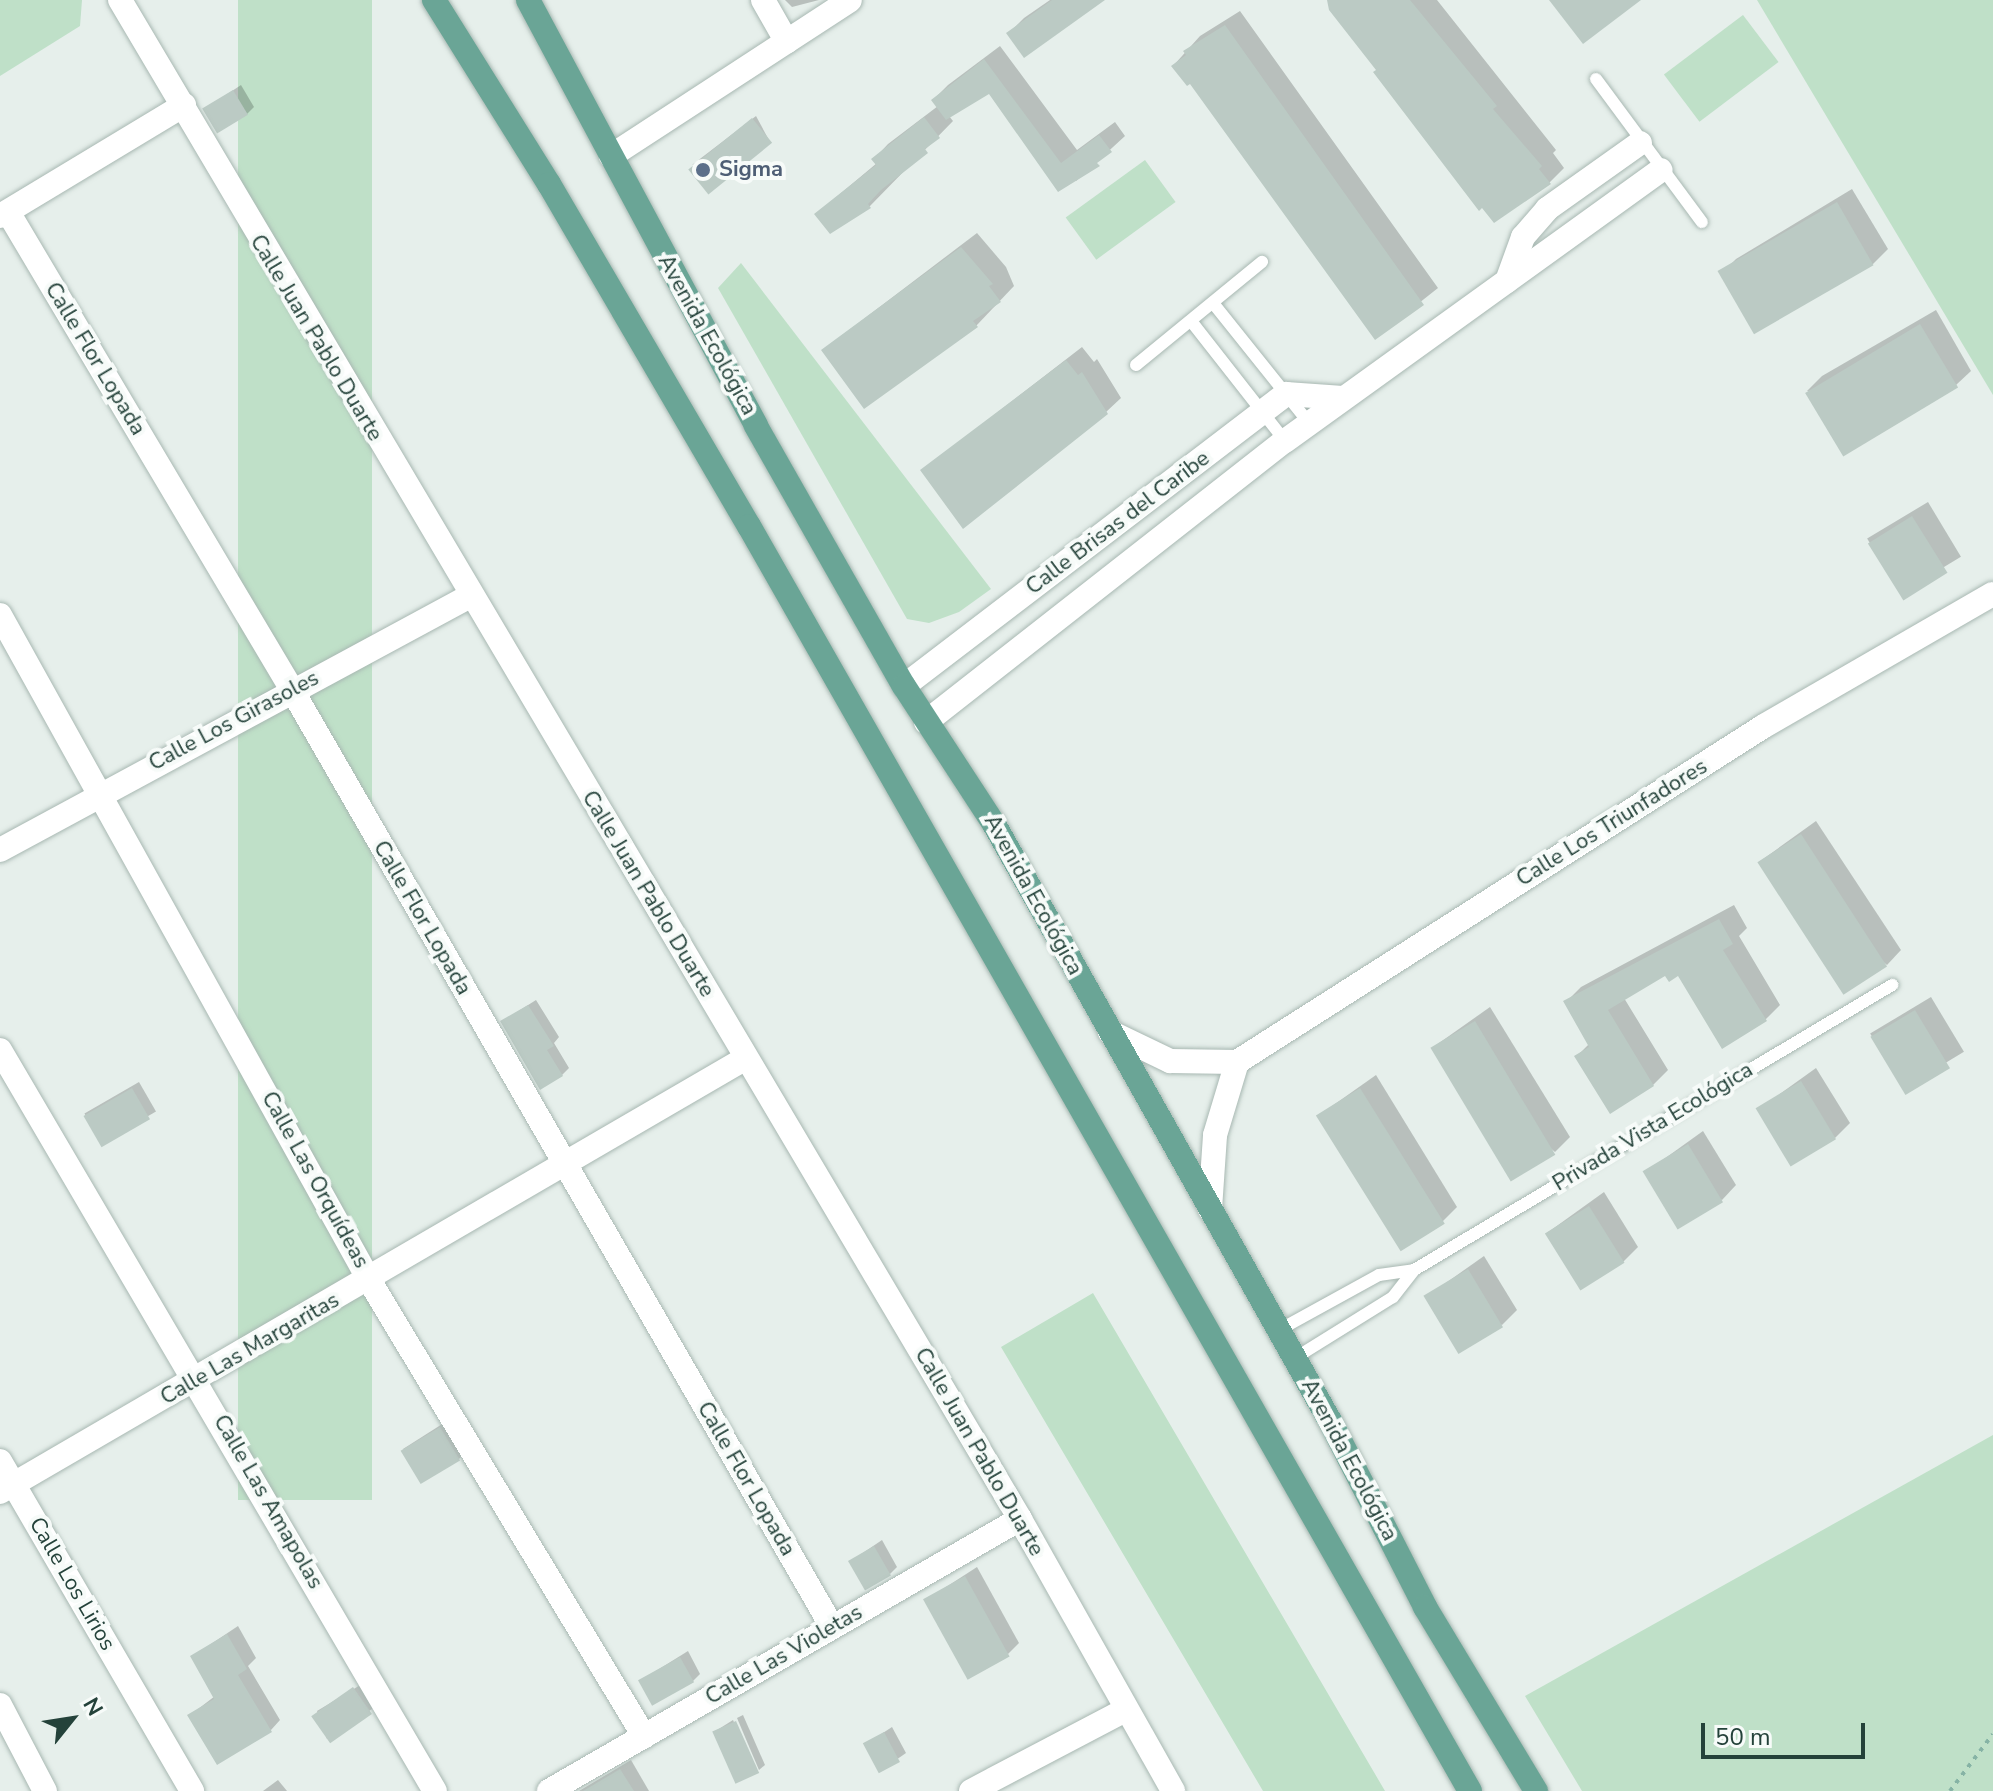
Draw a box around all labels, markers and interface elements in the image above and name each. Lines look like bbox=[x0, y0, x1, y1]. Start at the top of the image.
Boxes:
place label: Sigma bbox=[719, 157, 783, 183]
marker: Sigma bbox=[694, 161, 712, 179]
street label: Calle Juan Pablo Duarte bbox=[244, 230, 388, 446]
street label: Avenida Ecológica bbox=[652, 250, 762, 420]
street label: Calle Flor Lopada bbox=[39, 278, 151, 440]
street label: Calle Brisas del Caribe bbox=[1021, 445, 1215, 601]
street label: Calle Los Girasoles bbox=[145, 665, 323, 777]
street label: Calle Los Triunfadores bbox=[1512, 754, 1712, 892]
street label: Calle Juan Pablo Duarte bbox=[576, 786, 720, 1002]
street label: Avenida Ecológica bbox=[978, 810, 1088, 980]
street label: Calle Flor Lopada bbox=[367, 836, 477, 1000]
street label: Privada Vista Ecológica bbox=[1548, 1057, 1758, 1197]
street label: Calle Las Orquídeas bbox=[255, 1087, 375, 1273]
street label: Calle Las Margaritas bbox=[156, 1287, 344, 1411]
street label: Calle Juan Pablo Duarte bbox=[909, 1343, 1049, 1561]
street label: Avenida Ecológica bbox=[1295, 1375, 1403, 1545]
street label: Calle Flor Lopada bbox=[691, 1397, 801, 1561]
street label: Calle Las Amapolas bbox=[207, 1410, 329, 1594]
street label: Calle Los Lirios bbox=[23, 1513, 121, 1655]
street label: Calle Las Violetas bbox=[701, 1599, 867, 1711]
north arrow bbox=[32, 1679, 112, 1759]
text: N bbox=[76, 1692, 110, 1722]
scale bar bbox=[1705, 1707, 1869, 1757]
text: 50 m bbox=[1715, 1721, 1771, 1753]

